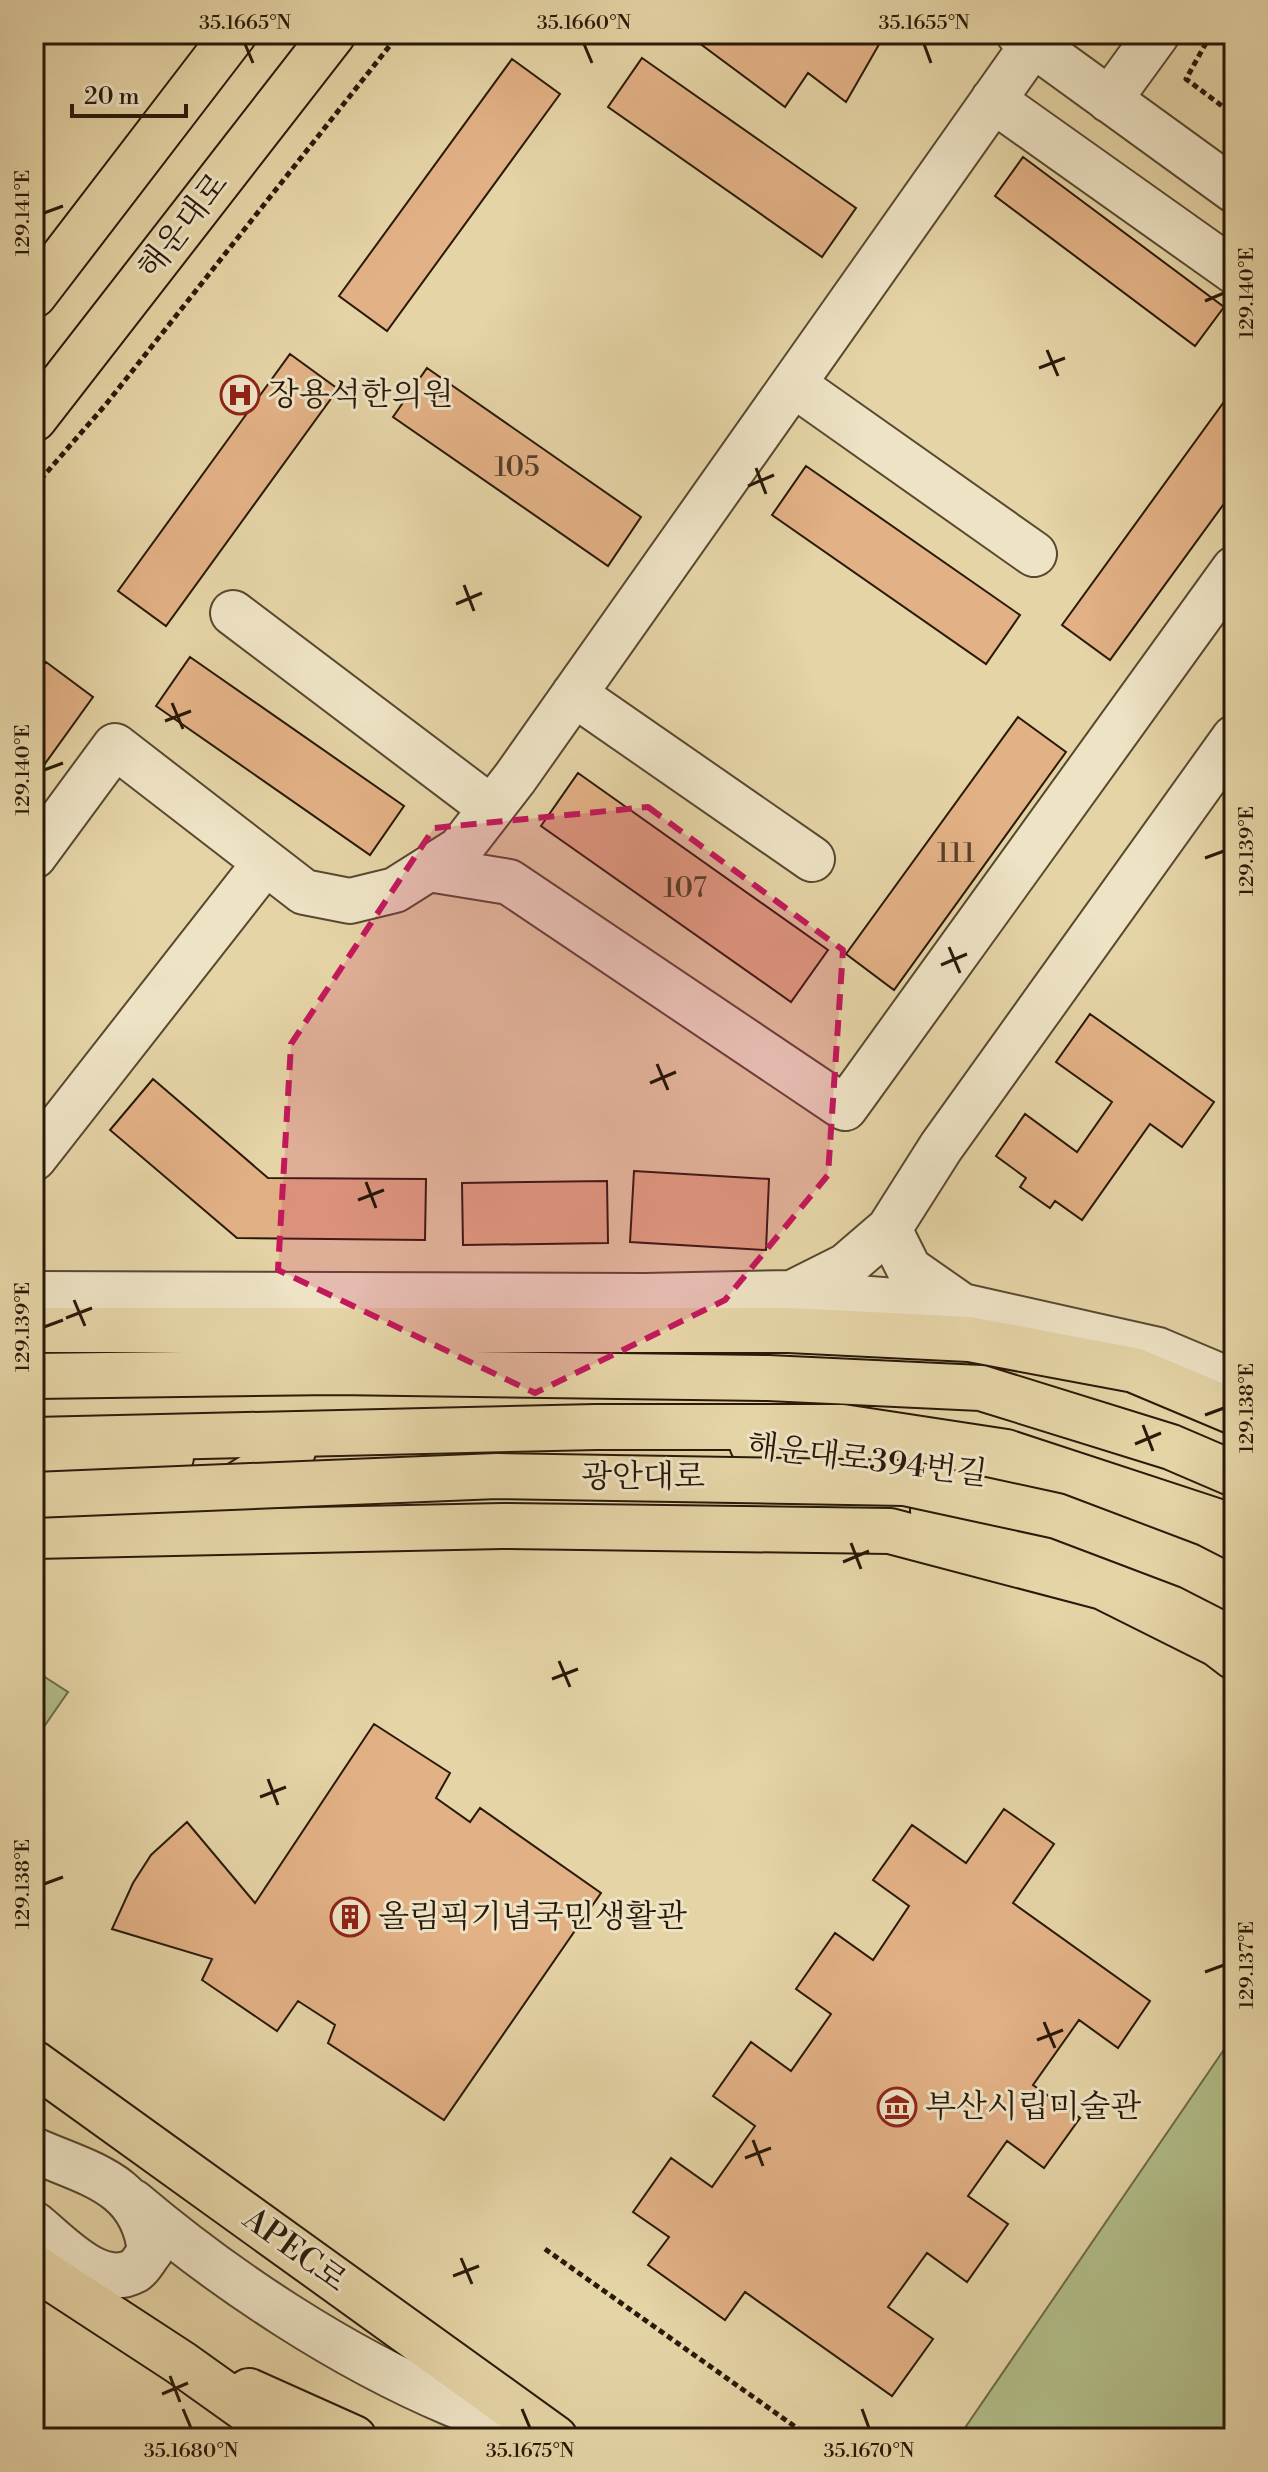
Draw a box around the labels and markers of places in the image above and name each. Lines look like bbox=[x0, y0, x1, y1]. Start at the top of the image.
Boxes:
hospital icon: 장용석한의원 bbox=[219, 374, 261, 416]
place label: 장용석한의원 bbox=[268, 375, 453, 415]
building icon: 올림픽기념국민생활관 bbox=[329, 1896, 371, 1938]
place label: 올림픽기념국민생활관 bbox=[378, 1897, 687, 1937]
museum icon: 부산시립미술관 bbox=[876, 2086, 918, 2128]
place label: 부산시립미술관 bbox=[925, 2087, 1141, 2127]

